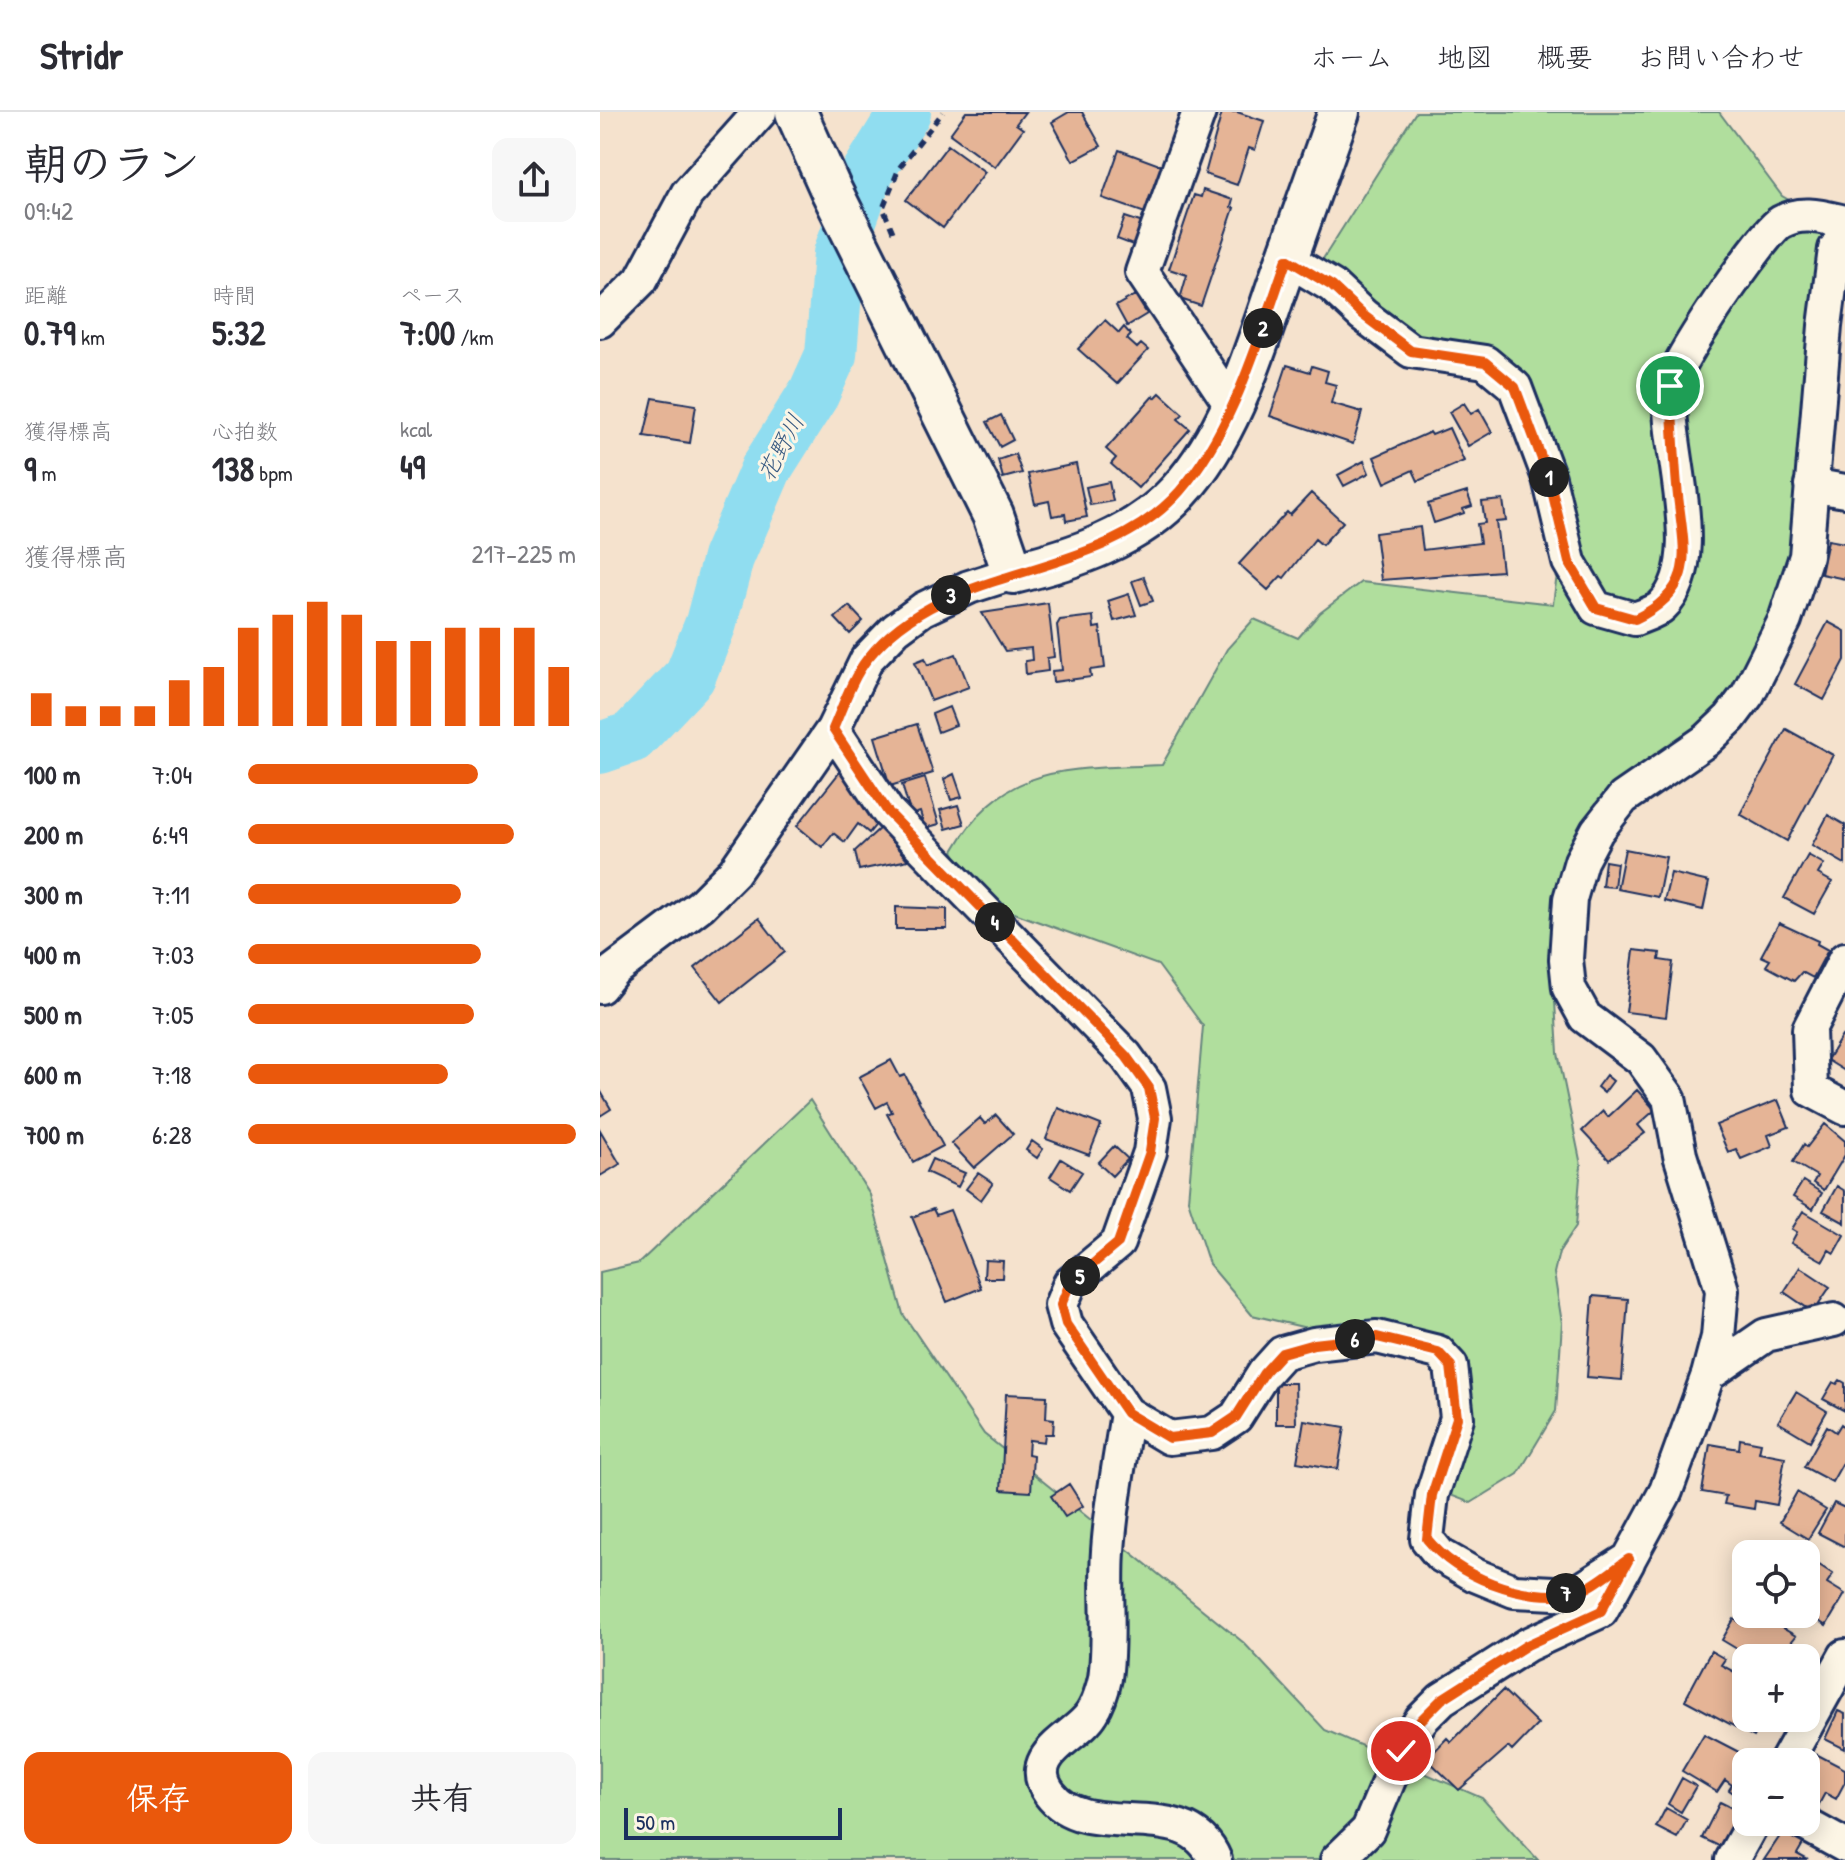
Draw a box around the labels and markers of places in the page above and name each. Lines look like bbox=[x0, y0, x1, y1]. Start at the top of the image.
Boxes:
pin: 2 bbox=[1243, 308, 1283, 348]
pin bbox=[1636, 352, 1704, 420]
pin: 1 bbox=[1529, 457, 1569, 497]
pin: 3 bbox=[931, 575, 971, 615]
pin: 4 bbox=[975, 902, 1015, 942]
pin: 5 bbox=[1060, 1256, 1100, 1296]
pin: 6 bbox=[1335, 1319, 1375, 1359]
pin: 7 bbox=[1546, 1573, 1586, 1613]
pin bbox=[1367, 1717, 1435, 1785]

